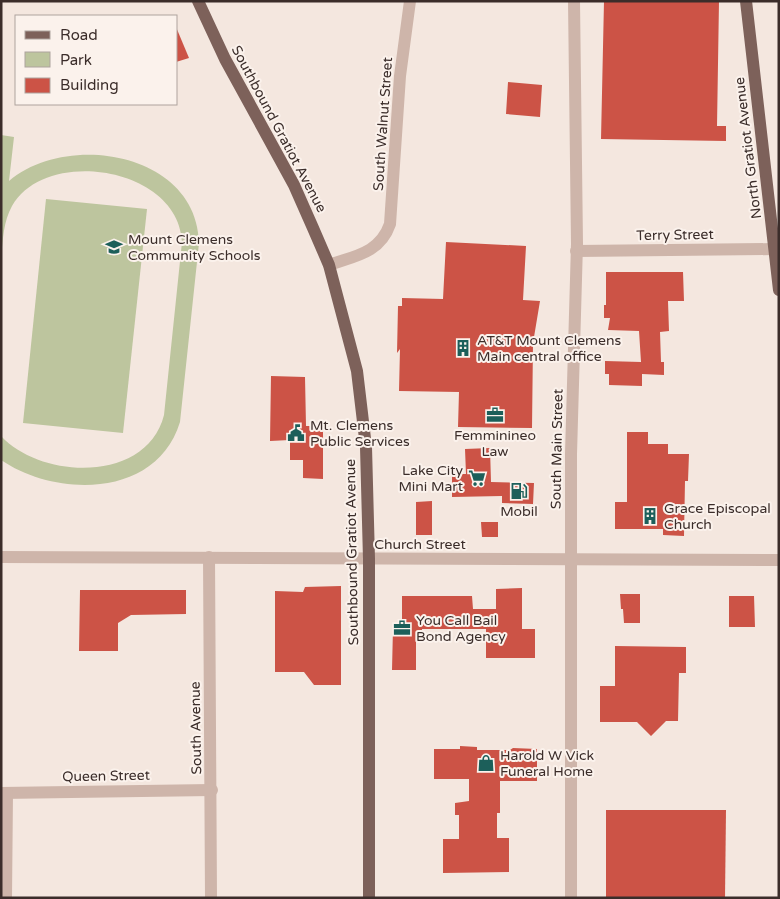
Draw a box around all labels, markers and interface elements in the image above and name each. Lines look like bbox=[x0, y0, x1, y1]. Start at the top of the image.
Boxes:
legend bbox=[15, 15, 178, 105]
text: Road bbox=[60, 26, 98, 44]
street label: Southbound Gratiot Avenue bbox=[228, 43, 330, 215]
text: Park bbox=[60, 51, 92, 69]
street label: South Walnut Street bbox=[370, 56, 396, 191]
text: Building bbox=[60, 76, 119, 94]
street label: North Gratiot Avenue bbox=[731, 76, 765, 220]
street label: Terry Street bbox=[636, 226, 715, 244]
place label: Mount Clemens Community Schools bbox=[128, 231, 261, 264]
school or university icon: Mount Clemens Community Schools bbox=[104, 237, 124, 257]
place label: AT&T Mount Clemens Main central office bbox=[477, 332, 621, 365]
building icon: AT&T Mount Clemens Main central office bbox=[453, 338, 473, 358]
street label: South Main Street bbox=[547, 388, 567, 509]
office icon: Femminineo Law bbox=[485, 405, 505, 425]
place label: Mt. Clemens Public Services bbox=[310, 417, 410, 450]
public building icon: Mt. Clemens Public Services bbox=[286, 423, 306, 443]
place label: Femminineo Law bbox=[454, 427, 536, 460]
street label: Southbound Gratiot Avenue bbox=[342, 459, 362, 645]
place label: Lake City Mini Mart bbox=[398, 462, 464, 495]
supermarket icon: Lake City Mini Mart bbox=[467, 468, 487, 488]
fuel station icon: Mobil bbox=[509, 481, 529, 501]
place label: Grace Episcopal Church bbox=[664, 500, 771, 533]
place label: Mobil bbox=[500, 503, 538, 520]
building icon: Grace Episcopal Church bbox=[640, 506, 660, 526]
street label: Church Street bbox=[374, 536, 466, 553]
place label: You Call Bail Bond Agency bbox=[416, 612, 506, 645]
office icon: You Call Bail Bond Agency bbox=[392, 618, 412, 638]
street label: South Avenue bbox=[187, 681, 205, 775]
place label: Harold W Vick Funeral Home bbox=[500, 747, 594, 780]
shop icon: Harold W Vick Funeral Home bbox=[476, 753, 496, 773]
street label: Queen Street bbox=[62, 767, 151, 785]

